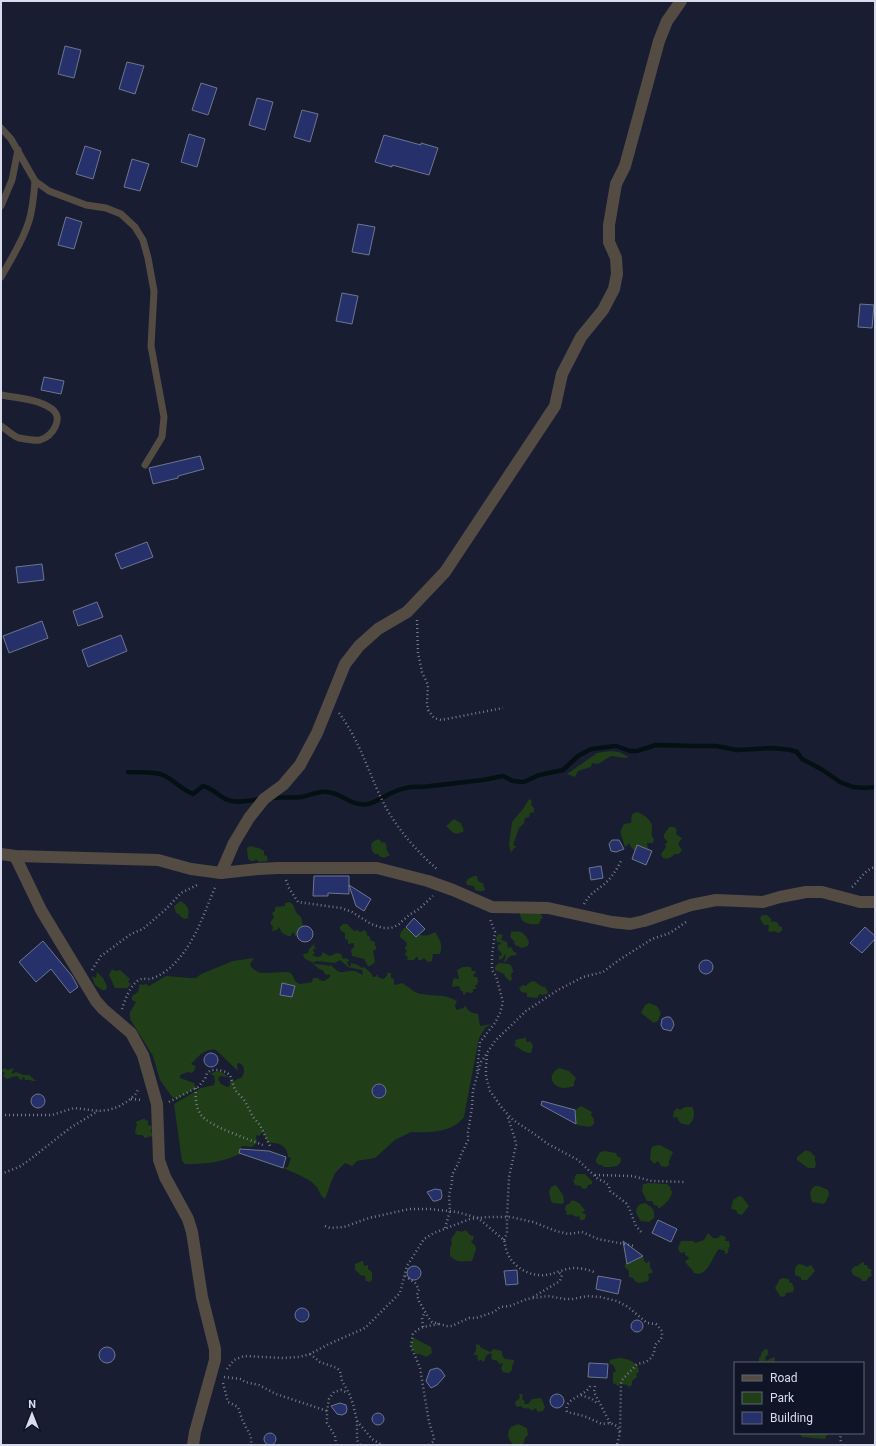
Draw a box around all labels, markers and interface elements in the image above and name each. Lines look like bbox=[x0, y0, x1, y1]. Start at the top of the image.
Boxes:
legend bbox=[734, 1362, 864, 1434]
text: Road bbox=[770, 1371, 798, 1385]
text: Park bbox=[770, 1391, 795, 1405]
north arrow bbox=[12, 1394, 52, 1434]
text: N bbox=[28, 1398, 36, 1411]
text: Building bbox=[770, 1411, 813, 1425]

